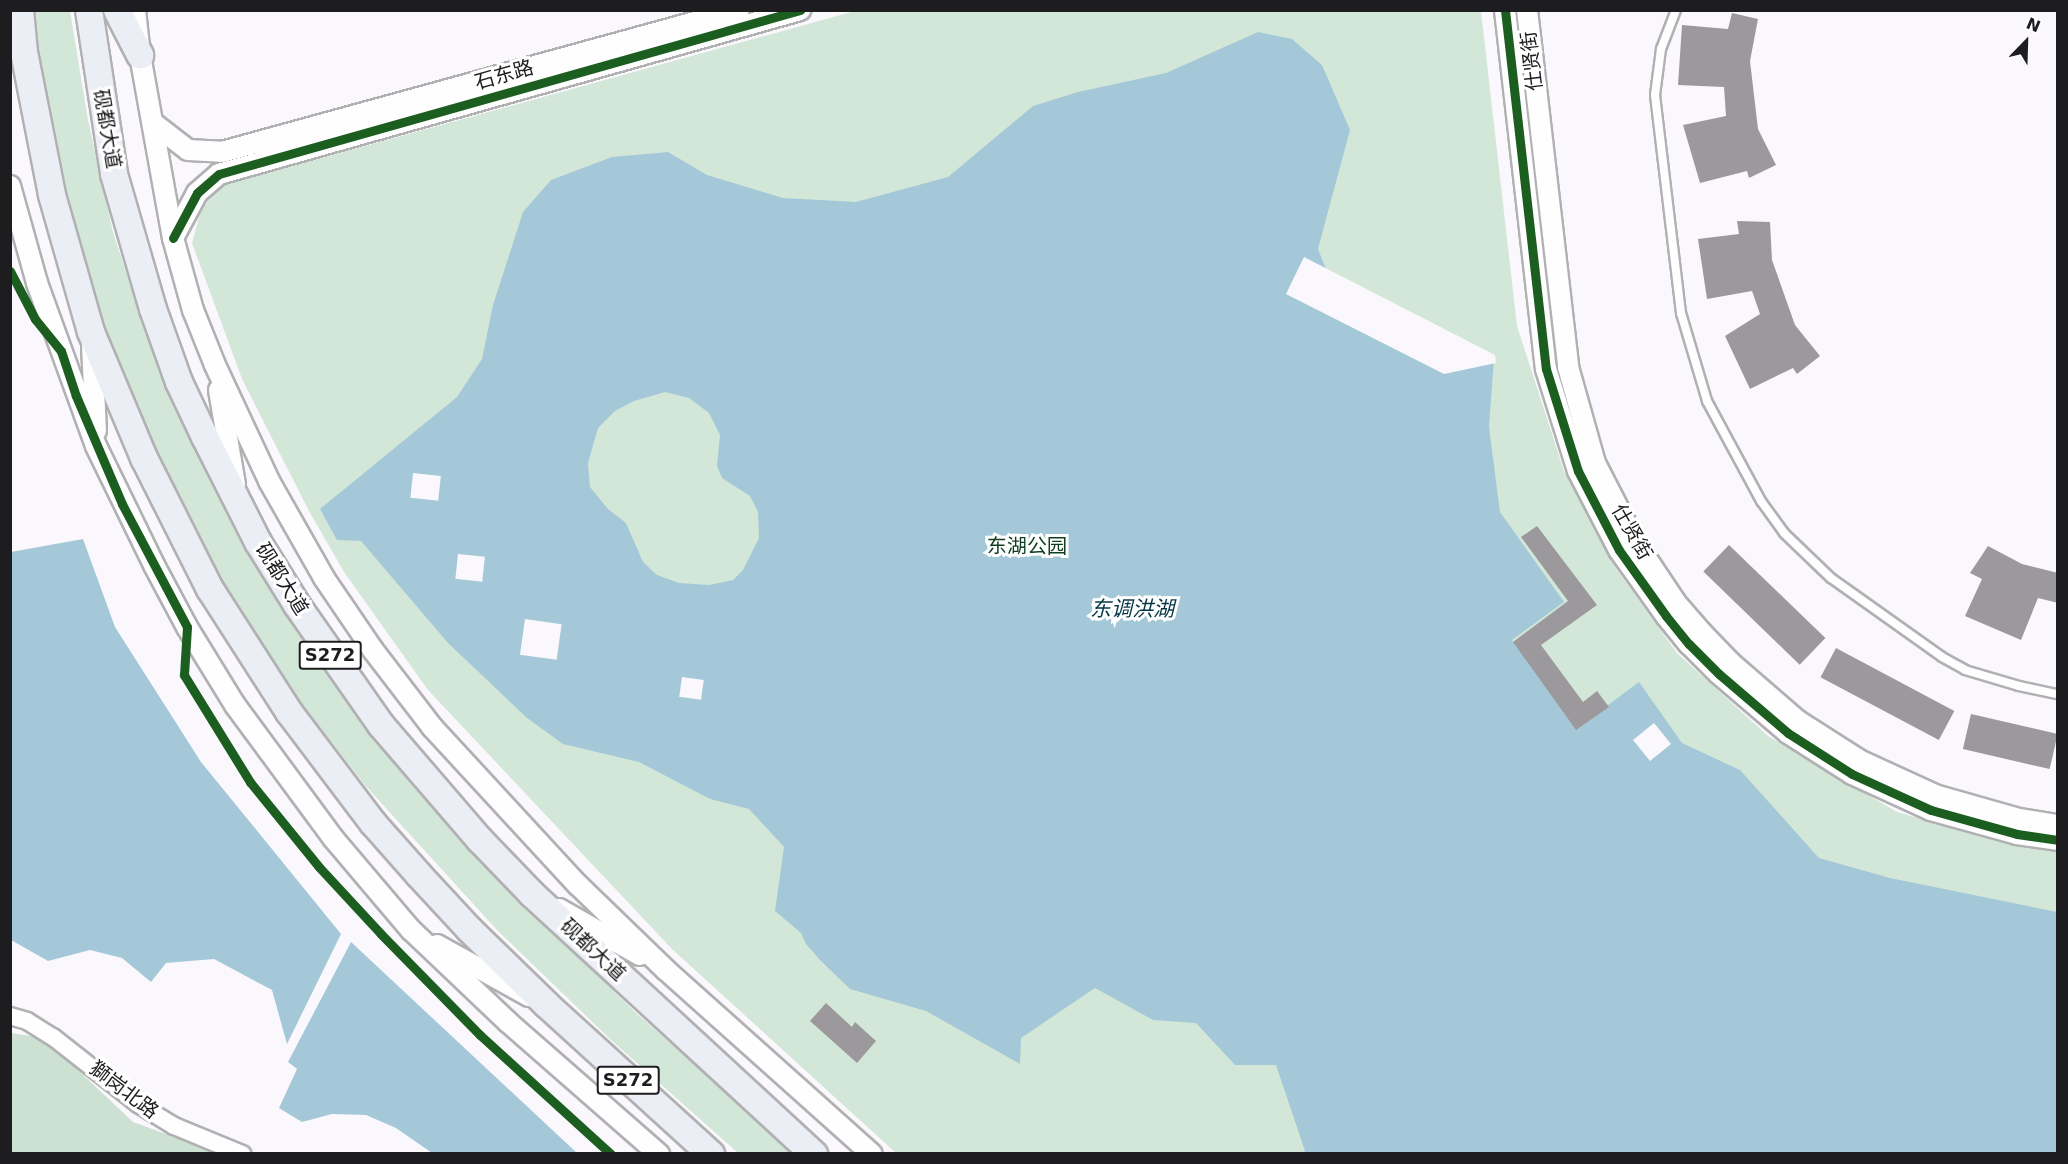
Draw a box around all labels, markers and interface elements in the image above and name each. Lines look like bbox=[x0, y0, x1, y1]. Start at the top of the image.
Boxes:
north arrow bbox=[1996, 12, 2056, 72]
text: N bbox=[2023, 14, 2043, 36]
street label: 仕贤街 bbox=[1516, 30, 1548, 92]
street label: 石东路 bbox=[472, 55, 536, 95]
street label: 砚都大道 bbox=[88, 88, 126, 170]
street label: 仕贤街 bbox=[1607, 500, 1657, 564]
park label: 东湖公园 bbox=[987, 534, 1067, 558]
street label: 砚都大道 bbox=[251, 539, 313, 619]
water label: 东调洪湖 bbox=[1090, 596, 1174, 622]
road number: S272 bbox=[298, 640, 362, 670]
street label: 砚都大道 bbox=[556, 914, 630, 986]
street label: 獅岗北路 bbox=[85, 1056, 163, 1124]
road number: S272 bbox=[596, 1065, 660, 1095]

